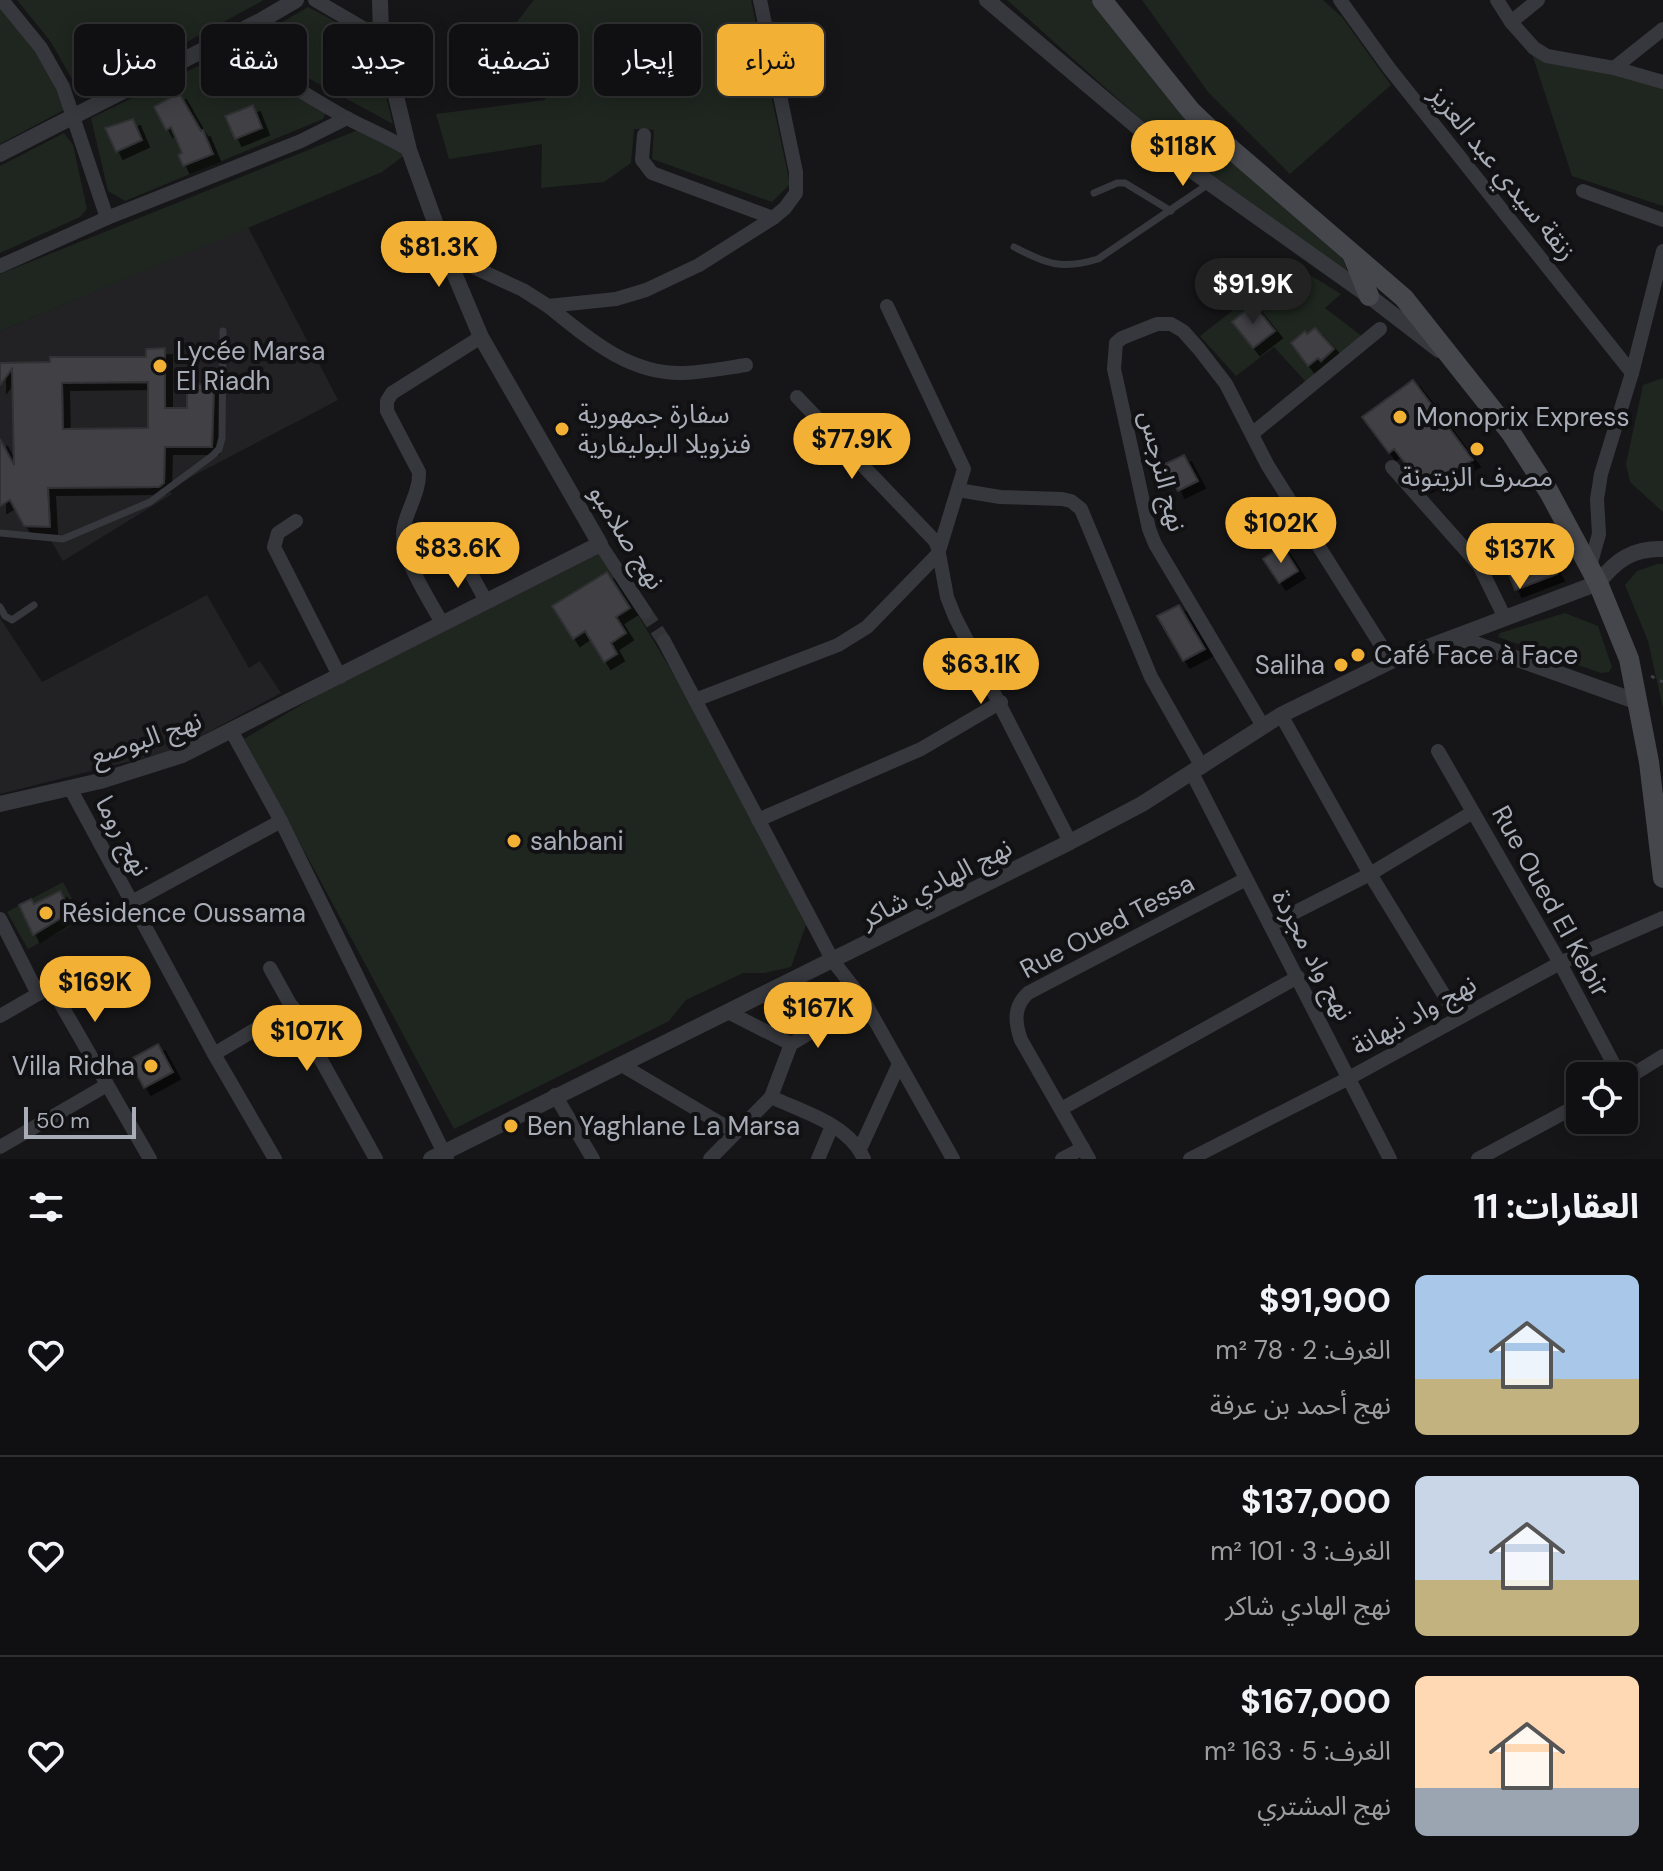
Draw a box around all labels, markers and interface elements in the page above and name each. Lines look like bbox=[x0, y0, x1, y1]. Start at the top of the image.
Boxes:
chip: منزل bbox=[74, 24, 185, 96]
chip: شقة bbox=[201, 24, 307, 96]
chip: جديد bbox=[323, 24, 433, 96]
chip: تصفية bbox=[449, 24, 578, 96]
chip: إيجار bbox=[594, 24, 701, 96]
chip: شراء bbox=[717, 24, 824, 96]
street label: زنقة سيدي عبد العزيز bbox=[1419, 78, 1584, 269]
pin: $118K bbox=[1127, 120, 1239, 188]
text: $118K bbox=[1149, 129, 1217, 163]
pin: $81.3K bbox=[374, 221, 504, 289]
text: $81.3K bbox=[399, 230, 479, 264]
pin: $91.9K bbox=[1188, 258, 1318, 326]
text: $91.9K bbox=[1213, 267, 1293, 301]
place label: Lycée Marsa El Riadh bbox=[176, 334, 326, 398]
marker: Lycée Marsa El Riadh bbox=[151, 357, 169, 375]
place label: سفارة جمهورية فنزويلا البوليفارية bbox=[578, 397, 751, 461]
place label: Monoprix Express bbox=[1416, 400, 1629, 434]
street label: نهج النرجس bbox=[1129, 407, 1194, 536]
marker: Monoprix Express bbox=[1391, 408, 1409, 426]
pin: $77.9K bbox=[787, 413, 917, 481]
marker: سفارة جمهورية فنزويلا البوليفارية bbox=[553, 420, 571, 438]
text: $77.9K bbox=[811, 422, 893, 456]
marker: مصرف الزيتونة bbox=[1468, 440, 1486, 458]
place label: مصرف الزيتونة bbox=[1401, 460, 1553, 494]
street label: نهج صلامبو bbox=[579, 478, 673, 598]
pin: $102K bbox=[1225, 497, 1337, 565]
text: $102K bbox=[1243, 506, 1319, 540]
pin: $83.6K bbox=[393, 522, 523, 590]
pin: $137K bbox=[1464, 523, 1576, 591]
text: $83.6K bbox=[414, 531, 502, 565]
text: $137K bbox=[1484, 532, 1556, 566]
pin: $63.1K bbox=[916, 638, 1046, 706]
place label: Café Face à Face bbox=[1374, 638, 1578, 672]
marker: Café Face à Face bbox=[1349, 646, 1367, 664]
text: $63.1K bbox=[941, 647, 1021, 681]
place label: Saliha bbox=[1255, 648, 1325, 682]
marker: Saliha bbox=[1332, 656, 1350, 674]
street label: نهج البوصع bbox=[86, 703, 207, 776]
street label: نهج روما bbox=[85, 790, 158, 884]
street label: Rue Oued El Kebir bbox=[1484, 799, 1618, 1003]
place label: sahbani bbox=[530, 824, 624, 858]
street label: نهج الهادي شاكر bbox=[854, 830, 1019, 939]
marker: sahbani bbox=[505, 832, 523, 850]
street label: Rue Oued Tessa bbox=[1014, 866, 1200, 986]
street label: نهج واد مجردة bbox=[1262, 884, 1362, 1028]
place label: Résidence Oussama bbox=[62, 896, 306, 930]
marker: Résidence Oussama bbox=[37, 904, 55, 922]
pin: $169K bbox=[39, 956, 151, 1024]
text: $169K bbox=[58, 965, 132, 999]
street label: نهج واد نبهانة bbox=[1346, 967, 1484, 1066]
pin: $167K bbox=[762, 982, 874, 1050]
text: $167K bbox=[782, 991, 854, 1025]
pin: $107K bbox=[251, 1005, 363, 1073]
text: $107K bbox=[270, 1014, 344, 1048]
place label: Villa Ridha bbox=[12, 1049, 135, 1083]
marker: Villa Ridha bbox=[142, 1057, 160, 1075]
map controls bbox=[1566, 1062, 1638, 1134]
button: locate bbox=[1566, 1062, 1638, 1134]
scale bar bbox=[24, 1103, 136, 1139]
text: 50 m bbox=[36, 1106, 90, 1135]
place label: Ben Yaghlane La Marsa bbox=[527, 1109, 800, 1143]
marker: Ben Yaghlane La Marsa bbox=[502, 1117, 520, 1135]
text: العقارات: 11 bbox=[1474, 1184, 1639, 1229]
icon: filters bbox=[24, 1185, 68, 1229]
text: $91,900 bbox=[1259, 1278, 1391, 1323]
icon: home bbox=[1479, 1307, 1575, 1403]
icon: heart bbox=[24, 1333, 68, 1377]
text: الغرف: 2 · 78 m² bbox=[1215, 1333, 1391, 1367]
text: نهج أحمد بن عرفة bbox=[1210, 1388, 1391, 1422]
text: $137,000 bbox=[1241, 1479, 1391, 1524]
icon: home bbox=[1479, 1508, 1575, 1604]
icon: heart bbox=[24, 1534, 68, 1578]
text: الغرف: 3 · 101 m² bbox=[1210, 1534, 1391, 1568]
text: نهج الهادي شاكر bbox=[1225, 1589, 1391, 1623]
text: $167,000 bbox=[1240, 1679, 1391, 1724]
icon: home bbox=[1479, 1708, 1575, 1804]
icon: heart bbox=[24, 1734, 68, 1778]
text: الغرف: 5 · 163 m² bbox=[1204, 1734, 1391, 1768]
text: نهج المشتري bbox=[1257, 1789, 1391, 1823]

